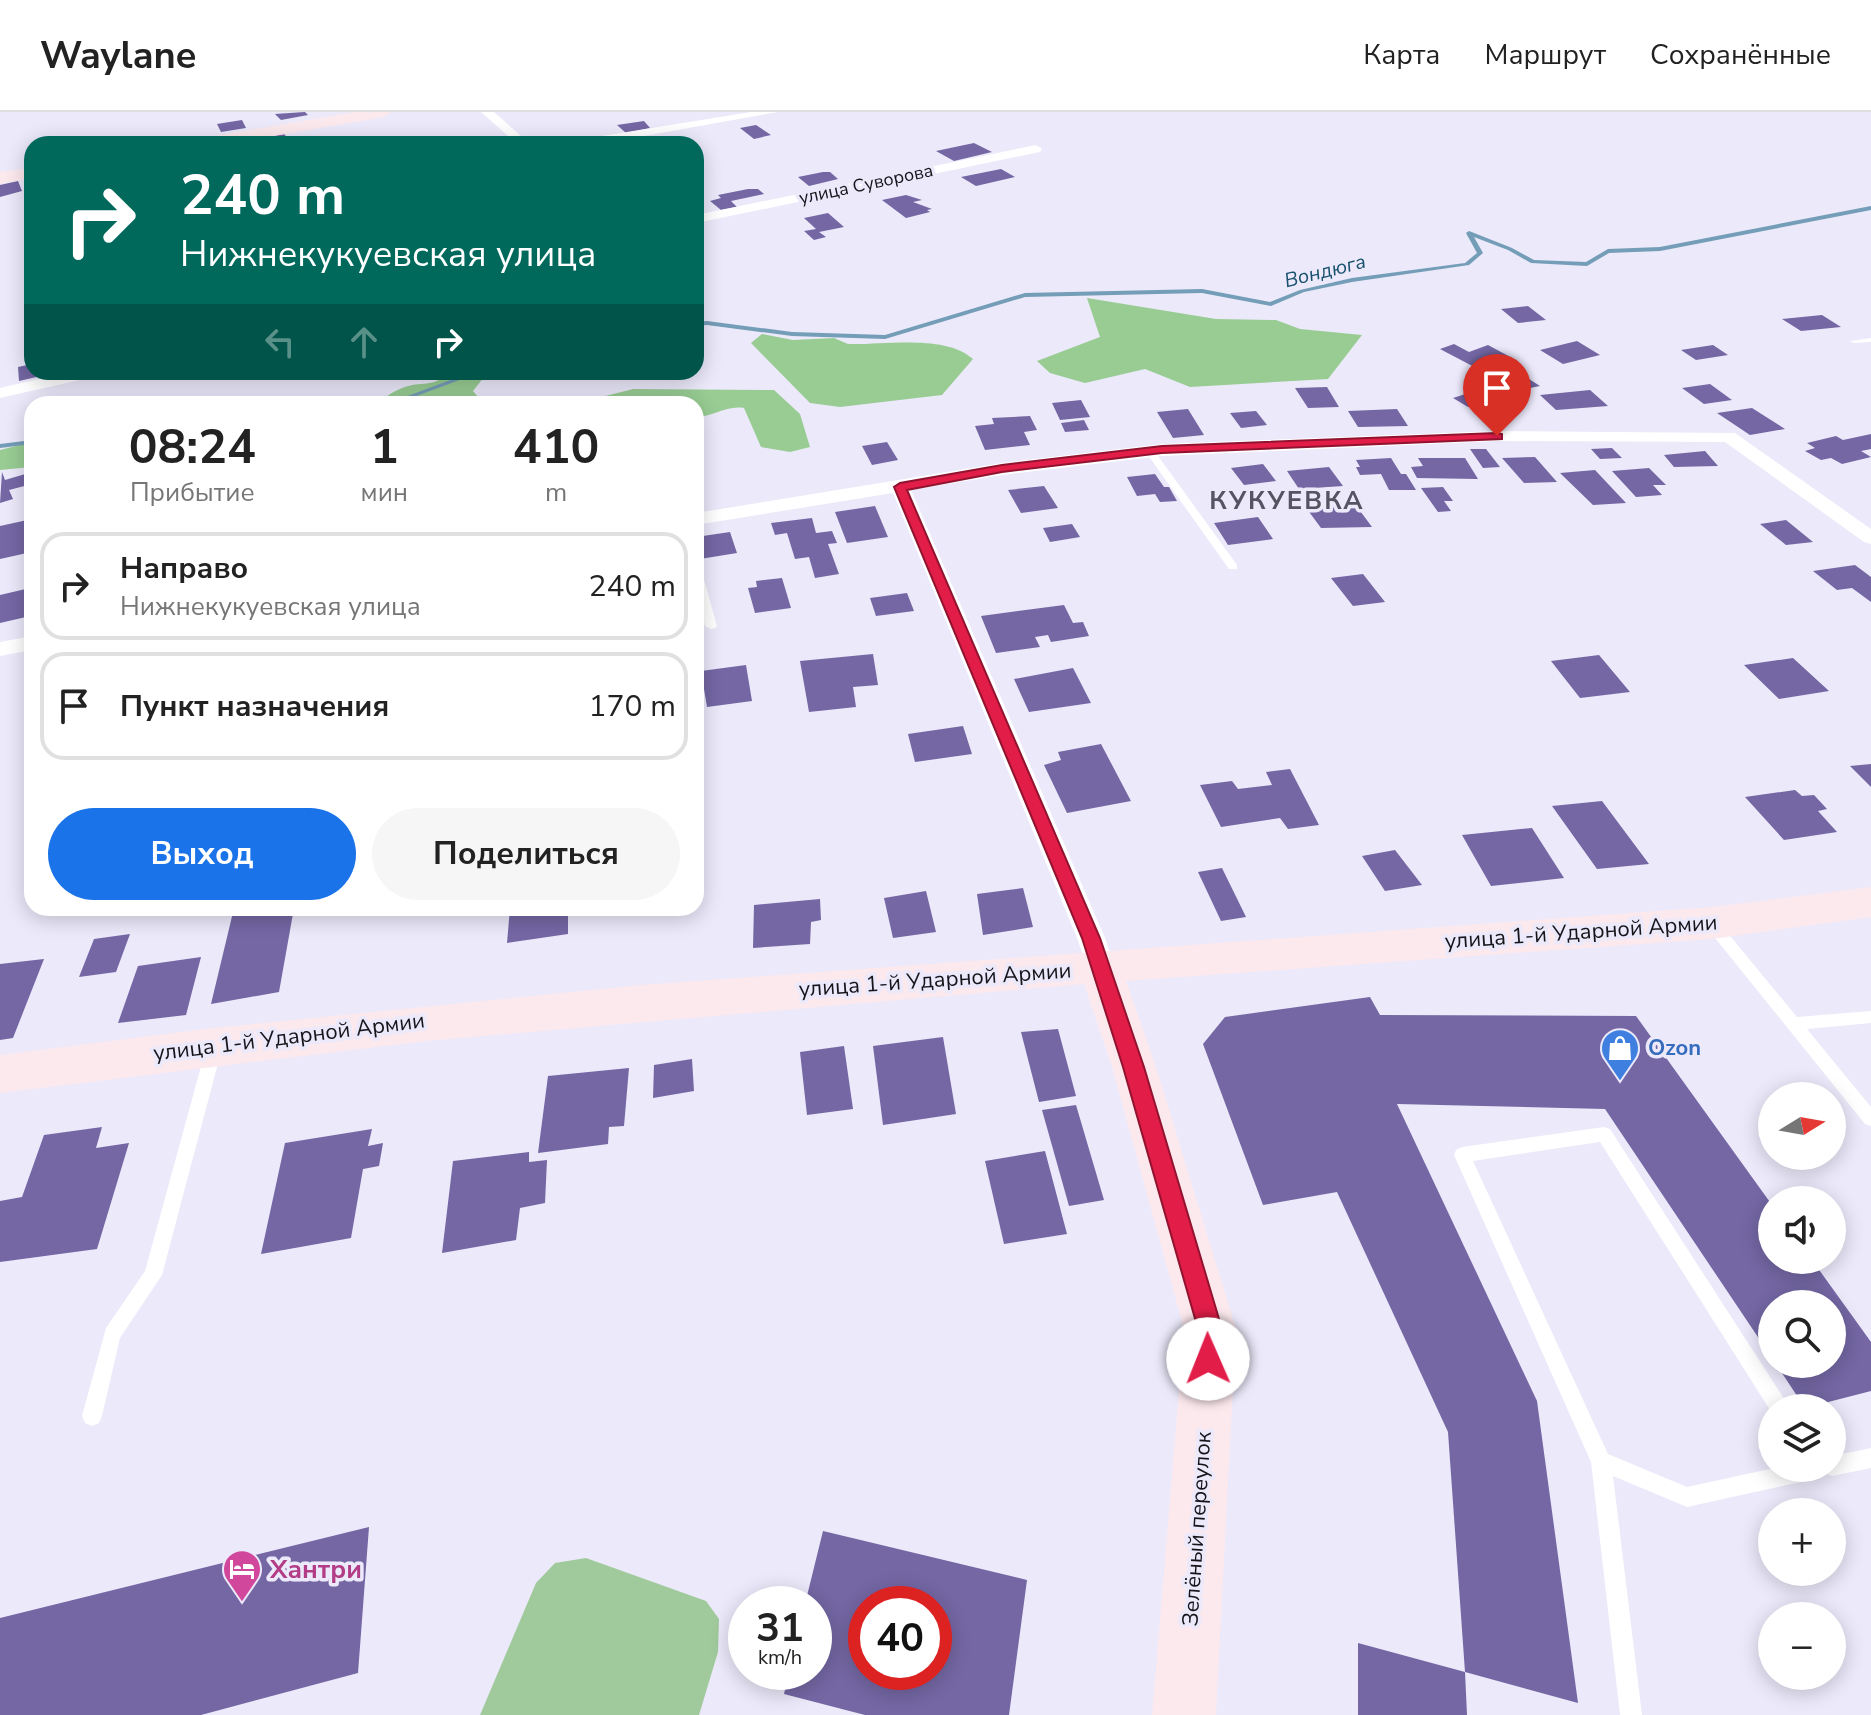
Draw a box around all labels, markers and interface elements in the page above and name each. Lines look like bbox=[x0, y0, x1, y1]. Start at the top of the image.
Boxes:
text: Waylane bbox=[40, 30, 196, 81]
text: Карта bbox=[1363, 36, 1440, 74]
text: Маршрут bbox=[1484, 36, 1606, 74]
text: Сохранённые bbox=[1650, 36, 1831, 74]
text: 240 m bbox=[180, 157, 345, 234]
street label: улица Суворова bbox=[797, 158, 935, 210]
icon: right bbox=[48, 168, 152, 272]
text: Нижнекукуевская улица bbox=[180, 230, 596, 279]
water label: Вондюга bbox=[1281, 248, 1369, 294]
icon: left bbox=[258, 320, 302, 364]
icon: ahead bbox=[342, 320, 386, 364]
icon: right bbox=[426, 320, 470, 364]
pin bbox=[1463, 354, 1531, 436]
icon: arrive bbox=[1475, 366, 1519, 410]
text: 08:24 bbox=[129, 414, 256, 480]
text: 1 bbox=[370, 414, 399, 480]
text: 410 bbox=[513, 414, 599, 480]
text: Прибытие bbox=[130, 475, 255, 510]
text: мин bbox=[361, 475, 408, 510]
text: m bbox=[545, 475, 567, 510]
district label: КУКУЕВКА bbox=[1209, 483, 1365, 518]
text: Направо bbox=[120, 548, 248, 589]
icon: right bbox=[52, 564, 96, 608]
text: 240 m bbox=[589, 566, 676, 607]
text: Нижнекукуевская улица bbox=[120, 589, 421, 624]
icon: arrive bbox=[52, 684, 96, 728]
text: Пункт назначения bbox=[120, 686, 389, 727]
text: 170 m bbox=[589, 686, 676, 727]
button: Выход bbox=[48, 808, 356, 900]
button: Поделиться bbox=[372, 808, 680, 900]
street label: улица 1-й Ударной Армии bbox=[1444, 908, 1718, 956]
street label: улица 1-й Ударной Армии bbox=[798, 956, 1072, 1004]
street label: улица 1-й Ударной Армии bbox=[152, 1005, 426, 1069]
shop icon: Ozon bbox=[1599, 1027, 1641, 1082]
place label: Ozon bbox=[1648, 1033, 1701, 1063]
north arrow bbox=[1758, 1082, 1846, 1170]
map controls bbox=[1758, 1082, 1846, 1690]
button: sound bbox=[1758, 1186, 1846, 1274]
button: search bbox=[1758, 1290, 1846, 1378]
position arrow bbox=[1166, 1317, 1250, 1401]
button: layers bbox=[1758, 1394, 1846, 1482]
street label: Зелёный переулок bbox=[1175, 1430, 1219, 1627]
button: + bbox=[1758, 1498, 1846, 1586]
hotel icon: Хантри bbox=[221, 1548, 263, 1603]
place label: Хантри bbox=[269, 1552, 362, 1587]
speed limit sign: 40 bbox=[848, 1586, 952, 1690]
text: 31 bbox=[756, 1601, 804, 1655]
button: − bbox=[1758, 1602, 1846, 1690]
text: km/h bbox=[758, 1644, 802, 1671]

